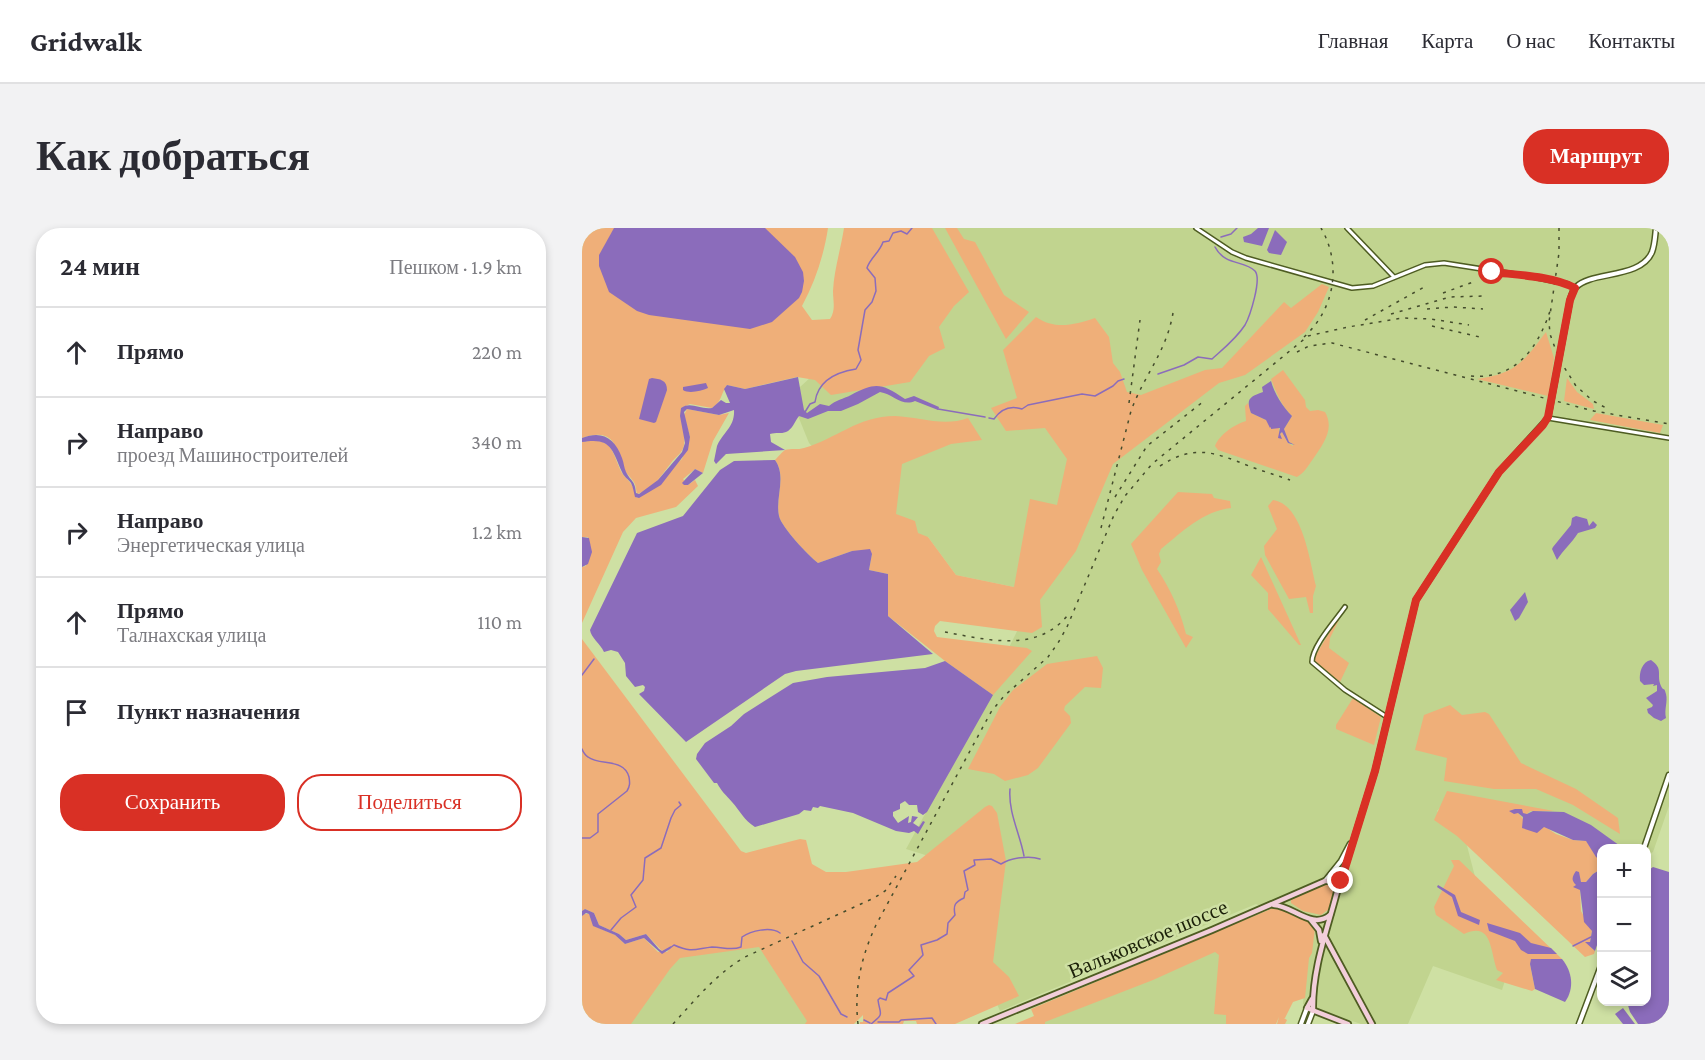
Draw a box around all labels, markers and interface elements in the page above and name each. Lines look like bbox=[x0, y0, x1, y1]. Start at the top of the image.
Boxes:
text: Gridwalk bbox=[30, 26, 142, 57]
text: Главная bbox=[1318, 29, 1388, 53]
text: Карта bbox=[1421, 29, 1473, 53]
text: О нас bbox=[1506, 29, 1555, 53]
text: Контакты bbox=[1588, 29, 1675, 53]
button: Маршрут bbox=[1523, 129, 1669, 184]
text: Как добраться bbox=[36, 132, 310, 179]
text: 24 мин bbox=[60, 252, 140, 281]
text: Пешком · 1.9 km bbox=[389, 256, 522, 278]
route start bbox=[1478, 258, 1504, 284]
icon: ahead bbox=[60, 336, 93, 369]
text: Прямо bbox=[117, 339, 184, 364]
text: 220 m bbox=[472, 341, 522, 363]
text: Направо bbox=[117, 418, 203, 443]
icon: right bbox=[60, 426, 93, 459]
text: 340 m bbox=[471, 431, 522, 453]
text: проезд Машиностроителей bbox=[117, 444, 348, 466]
text: Направо bbox=[117, 508, 203, 533]
icon: right bbox=[60, 516, 93, 549]
text: 1.2 km bbox=[472, 521, 522, 543]
text: Энергетическая улица bbox=[117, 534, 305, 556]
text: Прямо bbox=[117, 598, 184, 623]
icon: ahead bbox=[60, 606, 93, 639]
text: 110 m bbox=[478, 611, 522, 633]
text: Талнахская улица bbox=[117, 624, 266, 646]
icon: arrive bbox=[60, 696, 93, 729]
text: Пункт назначения bbox=[117, 699, 300, 724]
button: Сохранить bbox=[60, 774, 285, 831]
button: Поделиться bbox=[297, 774, 522, 831]
map controls bbox=[1597, 844, 1651, 1006]
button: + bbox=[1597, 844, 1651, 898]
route end bbox=[1327, 867, 1353, 893]
street label: Вальковское шоссе bbox=[1065, 895, 1231, 983]
button: − bbox=[1597, 898, 1651, 952]
button: layers bbox=[1597, 952, 1651, 1006]

